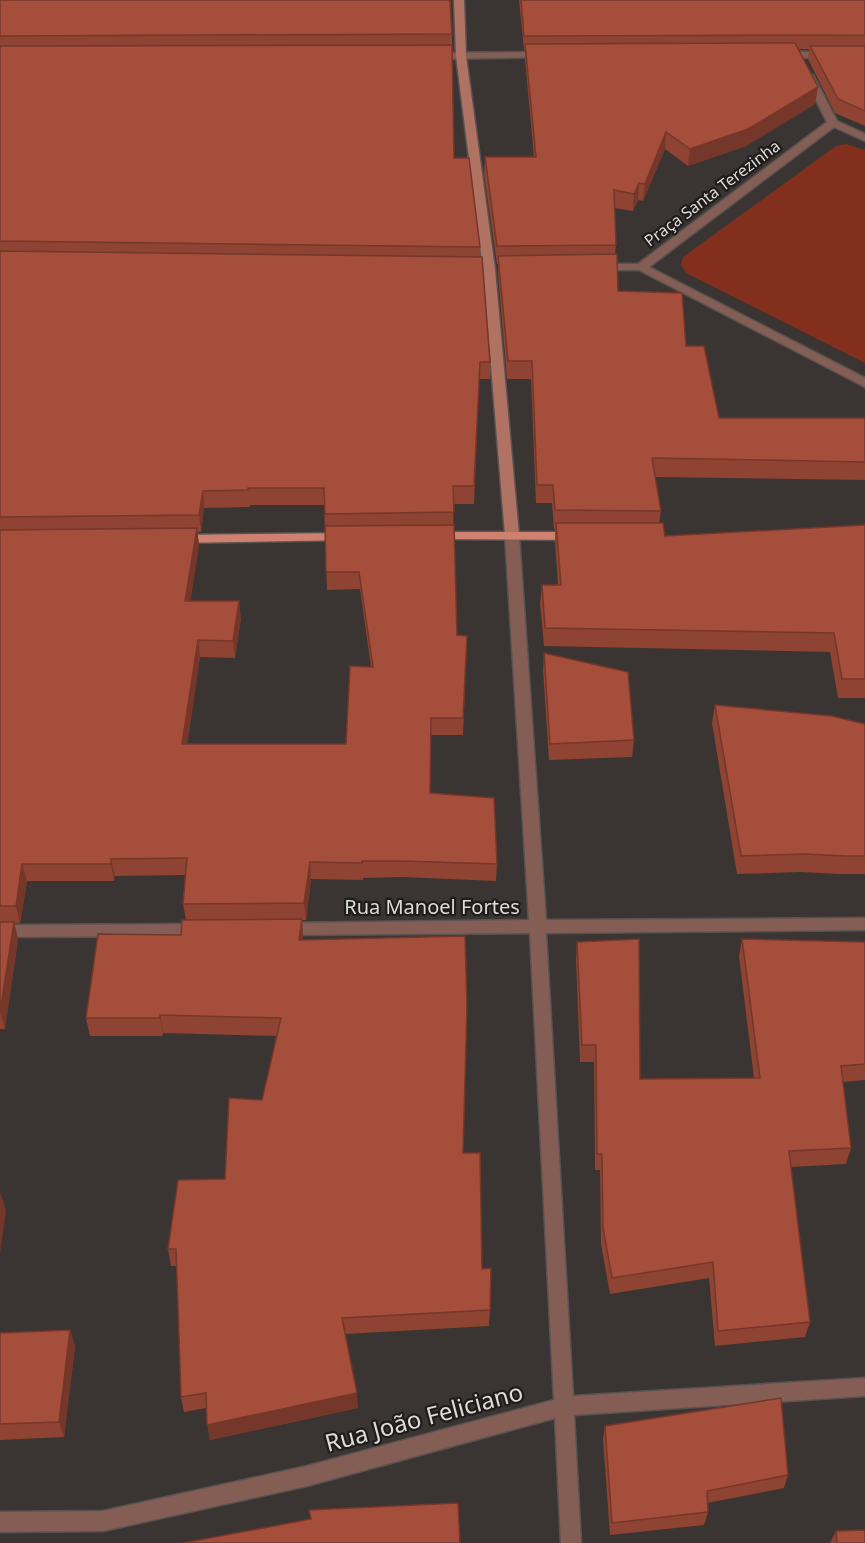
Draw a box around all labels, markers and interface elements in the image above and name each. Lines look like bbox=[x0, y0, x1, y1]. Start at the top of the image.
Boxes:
street label: Praça Santa Terezinha bbox=[640, 135, 784, 251]
street label: Rua Manoel Fortes bbox=[344, 893, 520, 920]
street label: Rua João Feliciano bbox=[321, 1374, 526, 1459]

